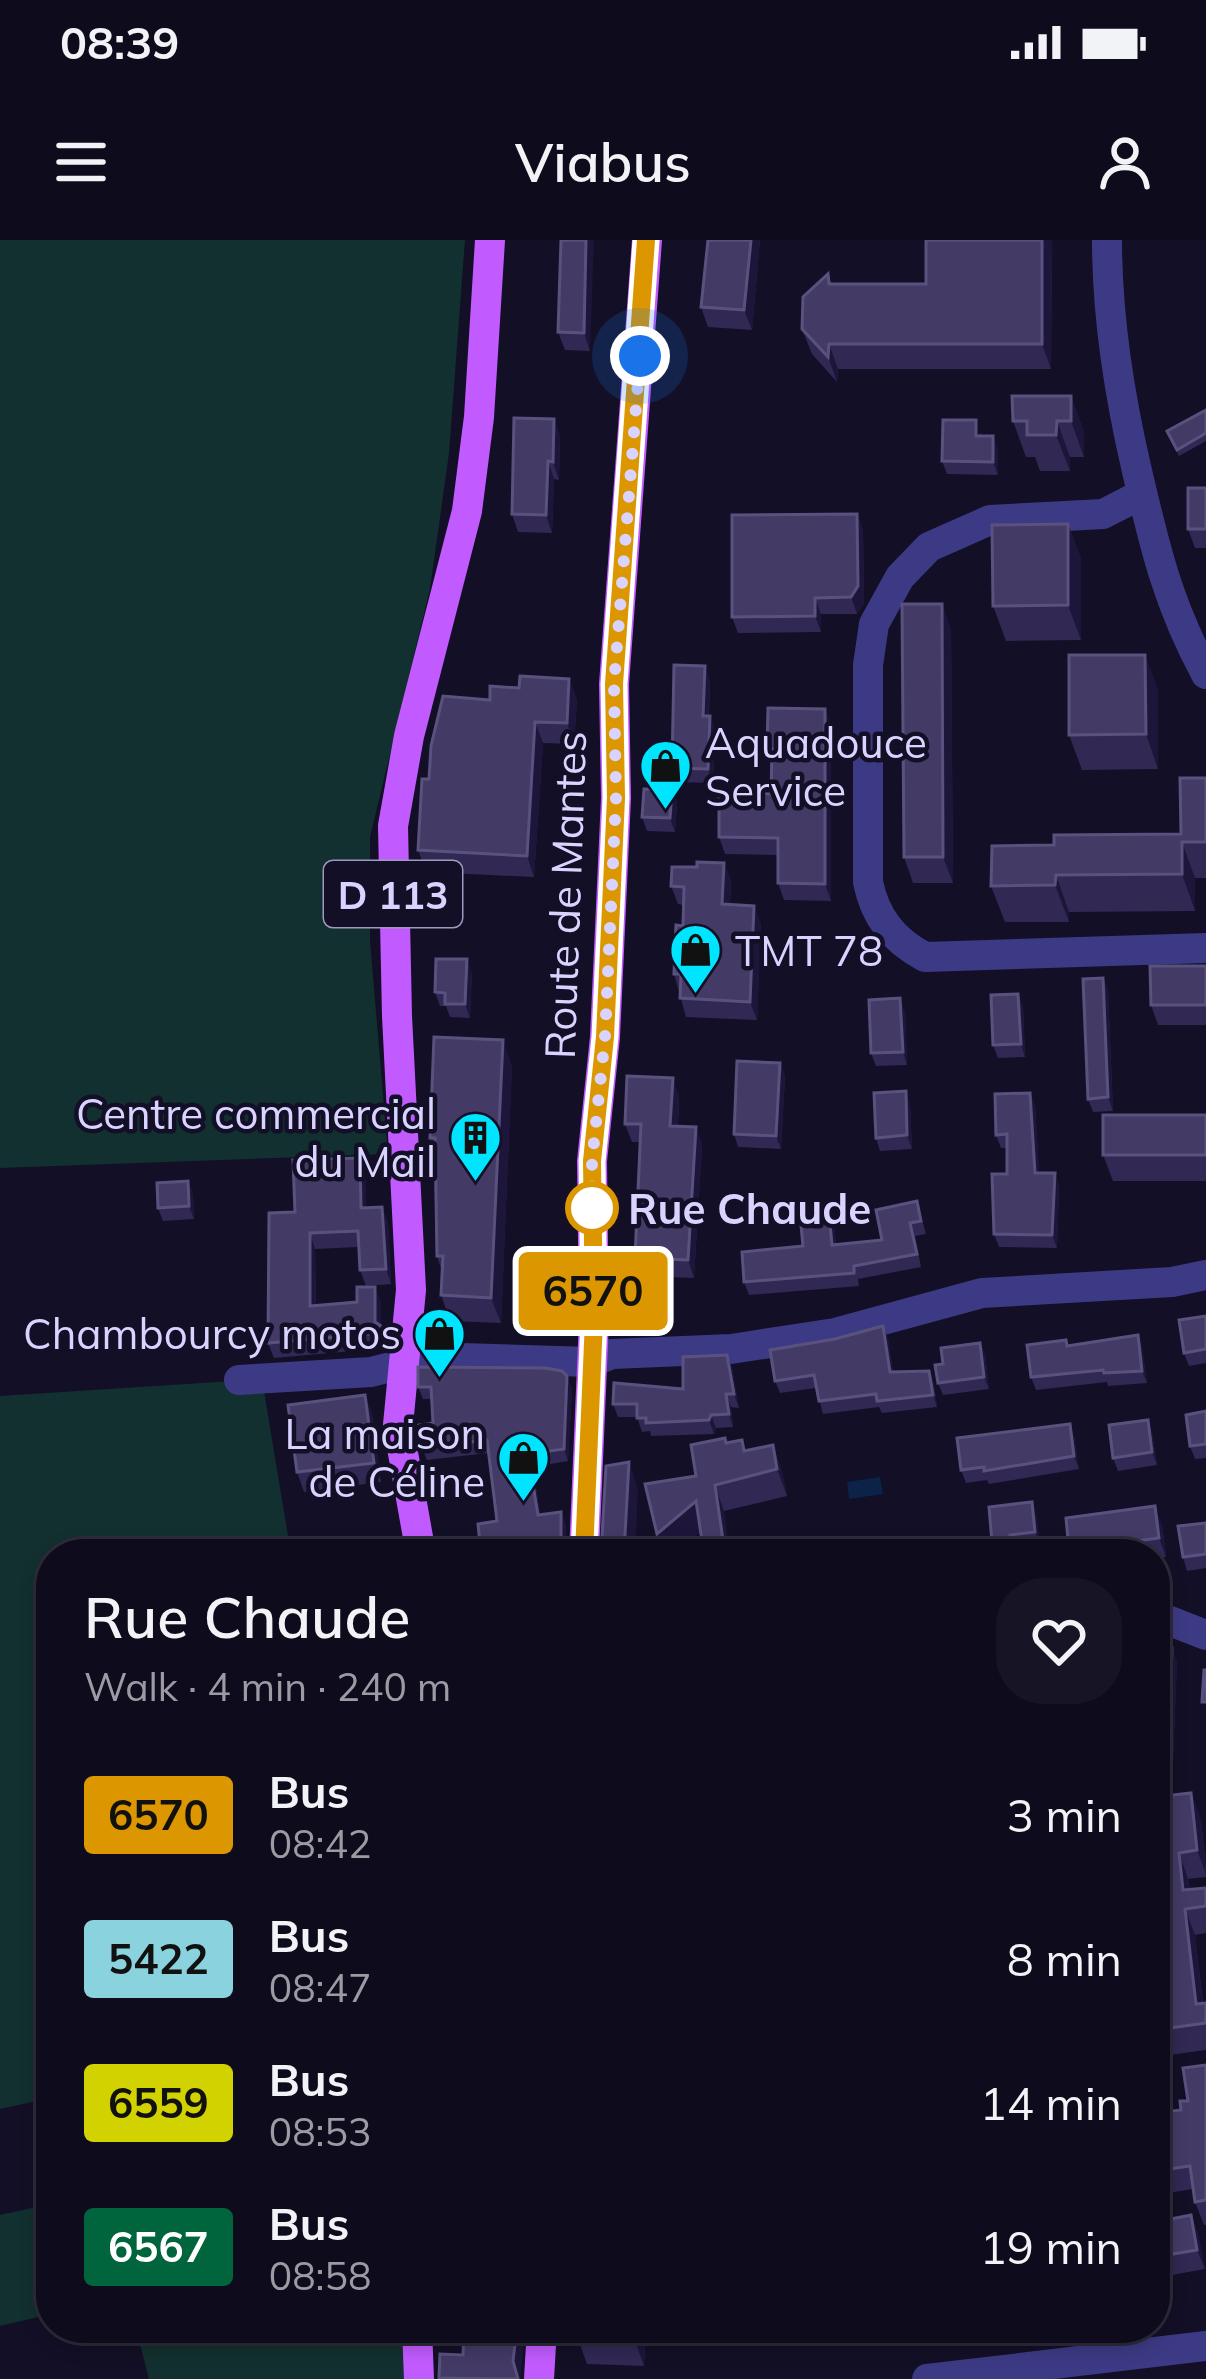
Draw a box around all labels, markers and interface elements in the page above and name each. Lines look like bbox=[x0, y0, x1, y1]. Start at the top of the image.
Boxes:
text: 08:39 bbox=[60, 14, 179, 70]
text: Viabus bbox=[515, 128, 691, 196]
icon: menu bbox=[48, 129, 114, 195]
icon: person bbox=[1092, 129, 1158, 195]
your location bbox=[610, 326, 670, 386]
place label: Aquadouce Service bbox=[705, 716, 927, 817]
street label: Route de Mantes bbox=[533, 730, 597, 1060]
shop icon: Aquadouce Service bbox=[638, 738, 694, 812]
road number: D 113 bbox=[324, 861, 462, 927]
shop icon: TMT 78 bbox=[668, 922, 724, 996]
place label: TMT 78 bbox=[735, 924, 883, 977]
place label: Centre commercial du Mail bbox=[76, 1087, 436, 1188]
building icon: Centre commercial du Mail bbox=[447, 1109, 503, 1183]
place label: Rue Chaude bbox=[628, 1182, 871, 1235]
marker: Rue Chaude bbox=[567, 1183, 617, 1233]
line badge: 6570 bbox=[509, 1252, 677, 1330]
text: 6570 bbox=[543, 1264, 643, 1317]
shop icon: Chambourcy motos bbox=[412, 1305, 468, 1379]
place label: Chambourcy motos bbox=[23, 1307, 401, 1360]
place label: La maison de Céline bbox=[284, 1407, 485, 1508]
shop icon: La maison de Céline bbox=[496, 1429, 552, 1503]
button: heart bbox=[996, 1578, 1122, 1704]
text: Rue Chaude bbox=[84, 1581, 410, 1652]
text: Walk · 4 min · 240 m bbox=[84, 1662, 451, 1711]
text: Bus bbox=[269, 1763, 349, 1819]
text: 3 min bbox=[1007, 1787, 1122, 1843]
text: 6570 bbox=[108, 1788, 209, 1841]
text: 08:42 bbox=[269, 1819, 371, 1868]
text: Bus bbox=[269, 1907, 349, 1963]
text: 8 min bbox=[1007, 1931, 1122, 1987]
text: 5422 bbox=[108, 1932, 209, 1985]
text: 08:47 bbox=[269, 1963, 371, 2012]
text: Bus bbox=[269, 2051, 349, 2107]
text: 14 min bbox=[980, 2075, 1122, 2131]
text: 6559 bbox=[108, 2076, 209, 2129]
text: 08:53 bbox=[269, 2107, 371, 2156]
text: Bus bbox=[269, 2195, 349, 2251]
text: 19 min bbox=[980, 2219, 1122, 2275]
text: 6567 bbox=[108, 2220, 209, 2273]
text: 08:58 bbox=[269, 2251, 371, 2300]

